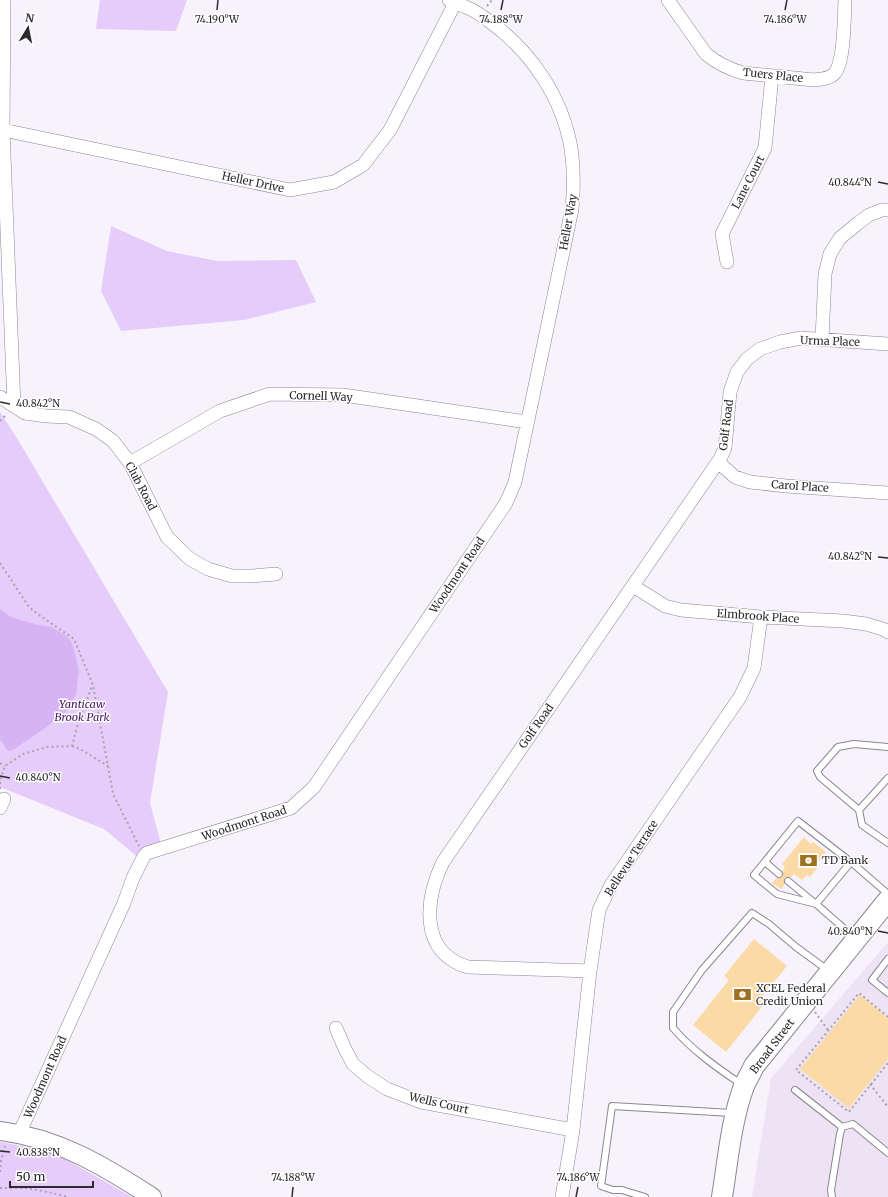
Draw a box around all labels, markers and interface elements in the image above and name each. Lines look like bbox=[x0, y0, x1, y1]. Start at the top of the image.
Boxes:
north arrow bbox=[8, 8, 48, 48]
text: N bbox=[24, 11, 36, 26]
text: 74.190°W bbox=[195, 13, 240, 26]
text: 74.188°W bbox=[479, 13, 524, 26]
text: 74.186°W bbox=[763, 13, 808, 26]
street label: Tuers Place bbox=[742, 65, 804, 85]
street label: Lane Court bbox=[729, 152, 768, 211]
street label: Heller Drive bbox=[221, 169, 286, 195]
text: 40.844°N bbox=[828, 176, 872, 189]
street label: Heller Way bbox=[556, 192, 580, 251]
street label: Urma Place bbox=[800, 333, 860, 349]
street label: Cornell Way bbox=[289, 388, 354, 404]
text: 40.842°N bbox=[16, 397, 60, 410]
street label: Golf Road bbox=[716, 398, 736, 451]
street label: Club Road bbox=[122, 459, 160, 513]
street label: Carol Place bbox=[771, 477, 830, 495]
street label: Woodmont Road bbox=[426, 534, 488, 616]
text: 40.842°N bbox=[828, 550, 872, 563]
street label: Elmbrook Place bbox=[716, 606, 800, 626]
park label: Yanticaw Brook Park bbox=[54, 697, 110, 724]
street label: Golf Road bbox=[516, 701, 557, 751]
text: 40.840°N bbox=[16, 771, 61, 784]
street label: Woodmont Road bbox=[199, 803, 289, 844]
street label: Bellevue Terrace bbox=[601, 817, 661, 899]
bank icon: TD Bank bbox=[799, 850, 819, 870]
place label: TD Bank bbox=[822, 853, 868, 867]
text: 40.840°N bbox=[828, 925, 873, 938]
place label: XCEL Federal Credit Union bbox=[756, 981, 827, 1008]
bank icon: XCEL Federal Credit Union bbox=[733, 984, 753, 1004]
street label: Broad Street bbox=[747, 1015, 798, 1076]
street label: Woodmont Road bbox=[20, 1033, 70, 1121]
street label: Wells Court bbox=[407, 1089, 471, 1117]
text: 40.838°N bbox=[16, 1146, 60, 1159]
scale bar bbox=[10, 1163, 93, 1189]
text: 50 m bbox=[16, 1169, 45, 1184]
text: 74.188°W bbox=[271, 1171, 316, 1184]
text: 74.186°W bbox=[556, 1171, 601, 1184]

